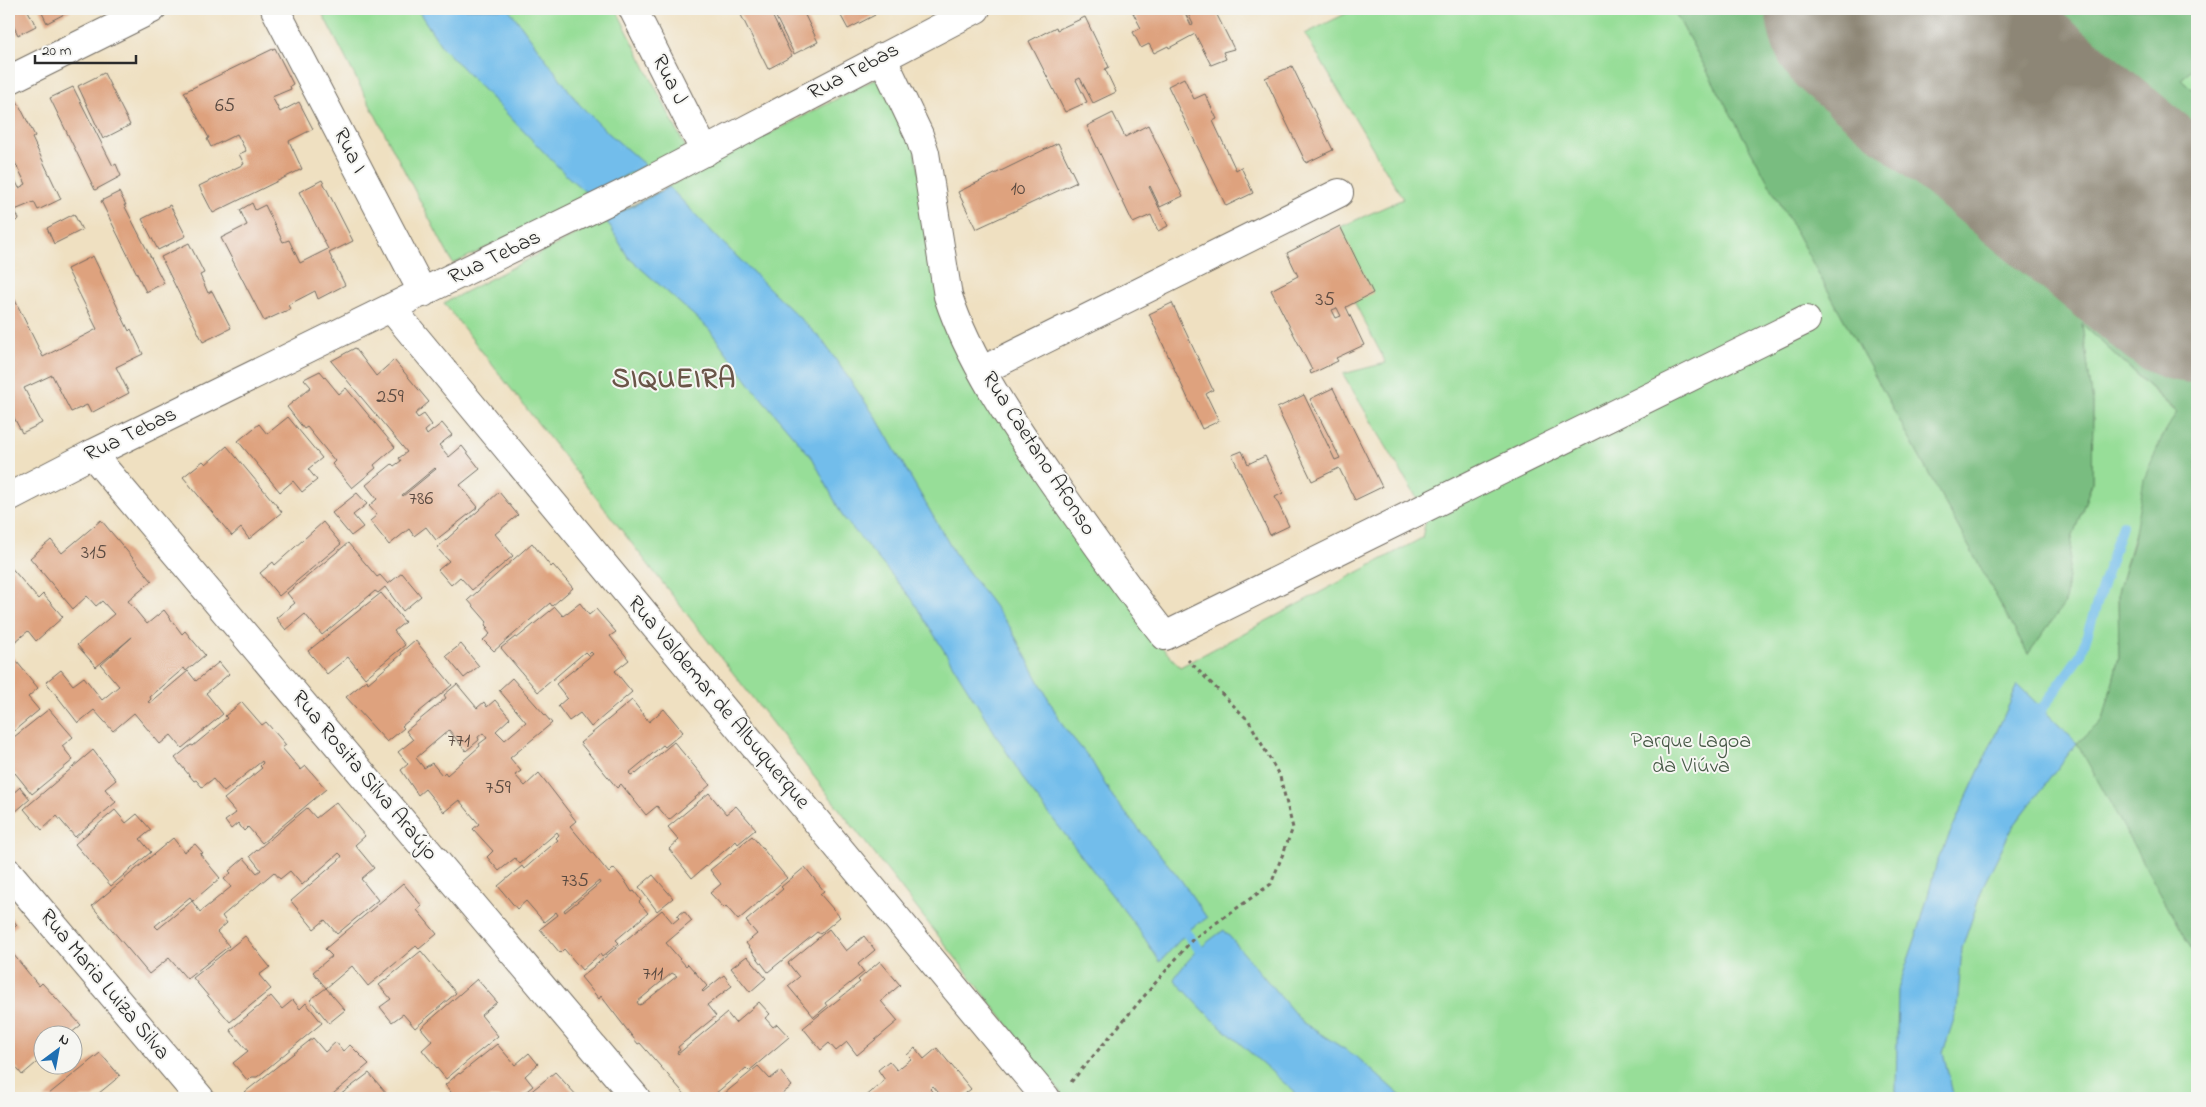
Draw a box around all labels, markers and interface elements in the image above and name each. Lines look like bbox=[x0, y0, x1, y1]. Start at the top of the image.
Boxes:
scale bar bbox=[35, 32, 136, 64]
street label: Rua Tebas bbox=[803, 35, 905, 109]
text: 20 m bbox=[42, 40, 72, 62]
street label: Rua J bbox=[643, 49, 695, 111]
house number: 65 bbox=[215, 92, 235, 121]
street label: Rua I bbox=[324, 123, 374, 179]
house number: 10 bbox=[1011, 175, 1026, 204]
street label: Rua Tebas bbox=[443, 222, 547, 294]
house number: 35 bbox=[1315, 286, 1335, 315]
district label: SIQUEIRA bbox=[612, 360, 736, 401]
street label: Rua Caetano Afonso bbox=[973, 365, 1103, 543]
house number: 259 bbox=[376, 383, 404, 412]
street label: Rua Tebas bbox=[79, 399, 183, 471]
house number: 786 bbox=[409, 485, 433, 514]
house number: 315 bbox=[81, 539, 107, 568]
street label: Rua Valdemar de Albuquerque bbox=[619, 589, 817, 817]
street label: Rua Rosita Silva Araújo bbox=[283, 684, 445, 868]
park label: Parque Lagoa da Viúva bbox=[1631, 726, 1751, 783]
house number: 771 bbox=[448, 727, 470, 756]
house number: 759 bbox=[485, 774, 511, 803]
house number: 735 bbox=[561, 867, 589, 896]
street label: Rua Maria Luiza Silva bbox=[31, 902, 177, 1068]
house number: 711 bbox=[643, 960, 663, 989]
north arrow bbox=[32, 1024, 82, 1074]
text: N bbox=[55, 1029, 74, 1052]

